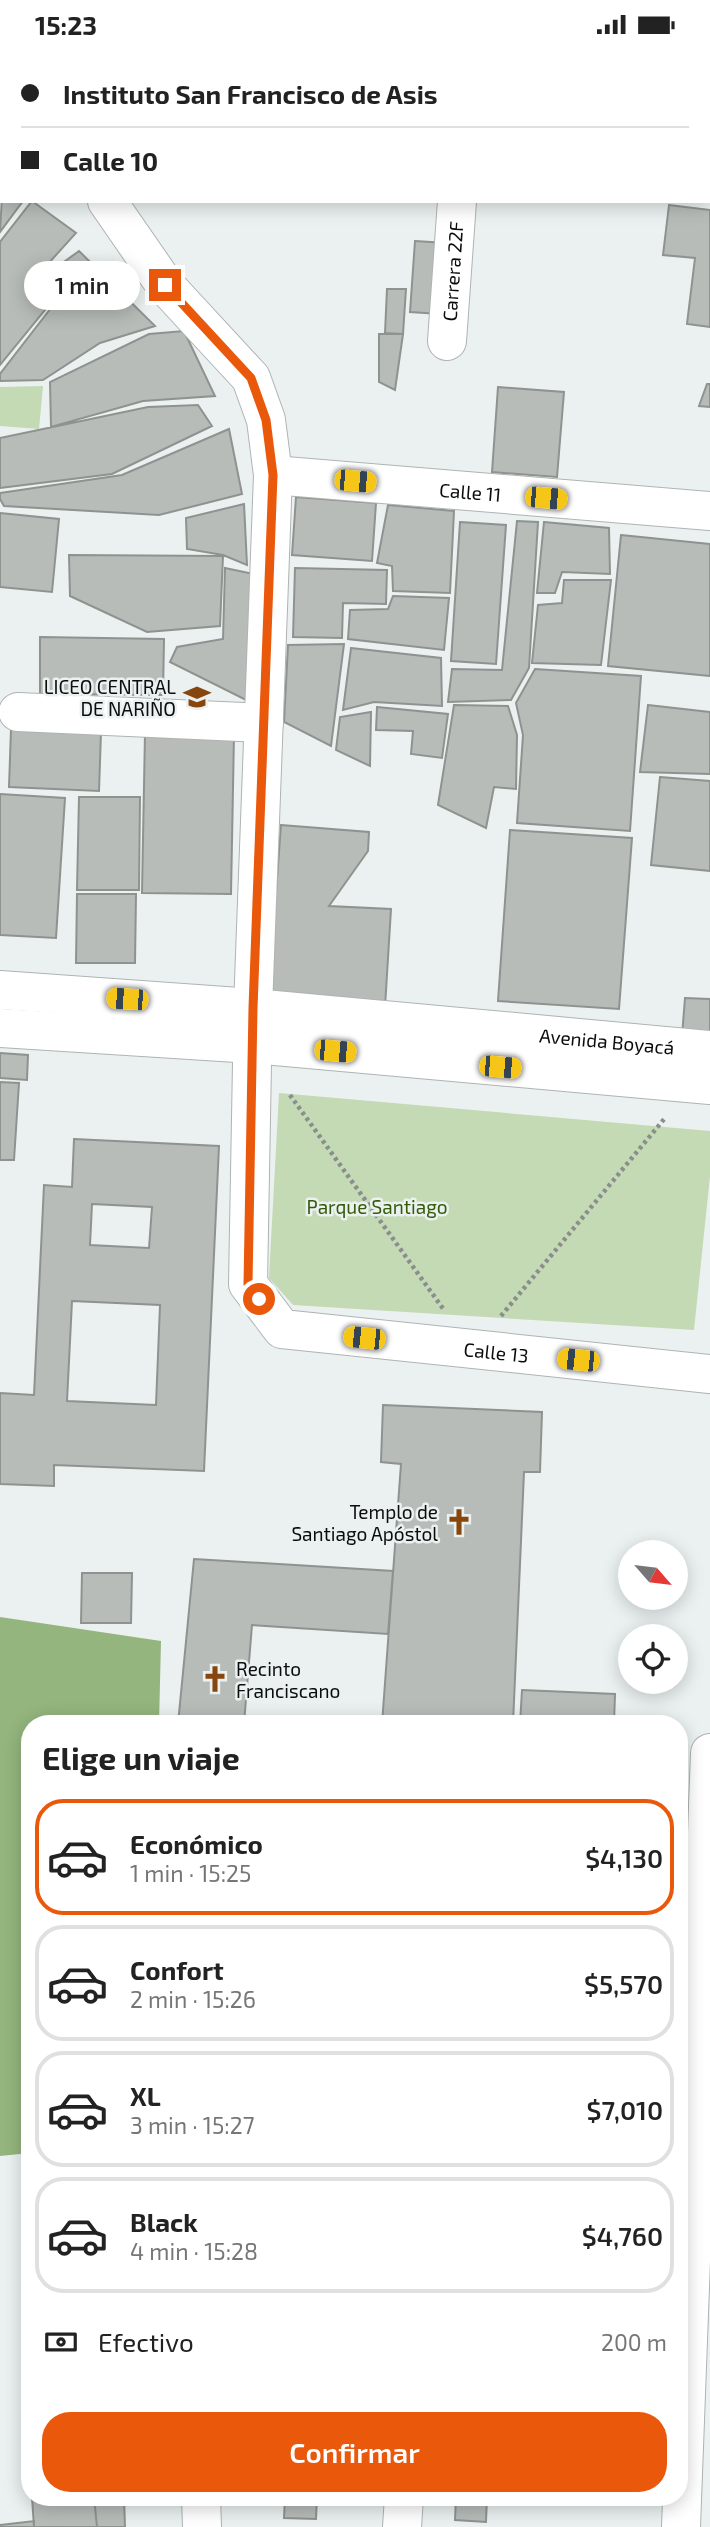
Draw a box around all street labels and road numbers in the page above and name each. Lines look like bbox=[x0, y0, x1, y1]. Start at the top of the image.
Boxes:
street label: Carrera 22F bbox=[437, 220, 467, 322]
street label: Calle 11 bbox=[438, 477, 502, 505]
street label: Avenida Boyacá bbox=[538, 1023, 675, 1058]
street label: Calle 13 bbox=[463, 1337, 530, 1366]

